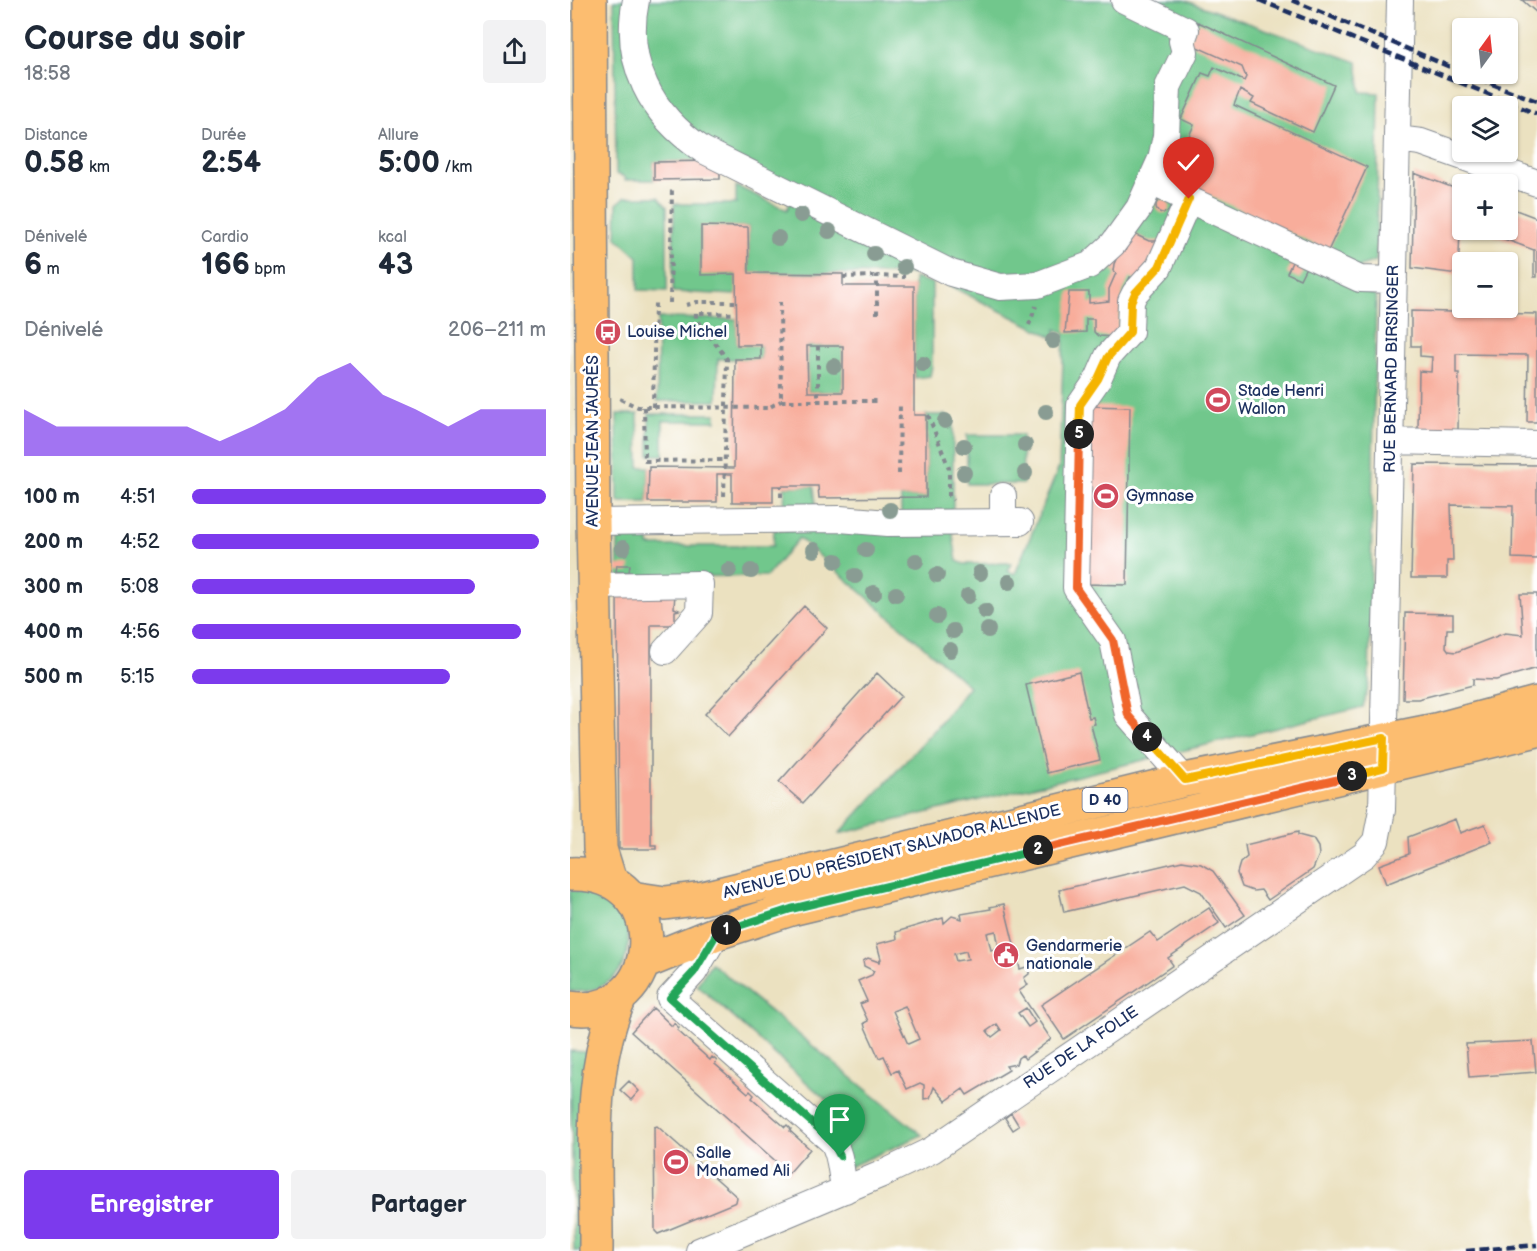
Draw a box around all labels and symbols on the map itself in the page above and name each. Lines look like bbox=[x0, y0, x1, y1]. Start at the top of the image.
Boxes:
north arrow bbox=[1452, 18, 1518, 84]
pin bbox=[1163, 137, 1214, 199]
street label: RUE BERNARD BIRSINGER bbox=[1381, 265, 1403, 473]
bus stop icon: Louise Michel bbox=[593, 317, 623, 347]
place label: Louise Michel bbox=[627, 323, 727, 342]
street label: AVENUE JEAN JAURÈS bbox=[582, 355, 603, 527]
place label: Stade Henri Wallon bbox=[1238, 382, 1324, 419]
sports icon: Stade Henri Wallon bbox=[1203, 385, 1233, 415]
pin: 5 bbox=[1064, 419, 1094, 449]
sports icon: Gymnase bbox=[1091, 481, 1121, 511]
place label: Gymnase bbox=[1126, 487, 1194, 506]
pin: 4 bbox=[1132, 722, 1162, 752]
pin: 3 bbox=[1337, 761, 1367, 791]
road number: D 40 bbox=[1082, 788, 1128, 812]
street label: AVENUE DU PRÉSIDENT SALVADOR ALLENDE bbox=[721, 799, 1063, 903]
pin: 2 bbox=[1023, 835, 1053, 865]
pin: 1 bbox=[711, 915, 741, 945]
place label: Gendarmerie nationale bbox=[1026, 937, 1123, 974]
public building icon: Gendarmerie nationale bbox=[991, 940, 1021, 970]
street label: RUE DE LA FOLIE bbox=[1020, 1003, 1142, 1093]
pin bbox=[814, 1094, 865, 1156]
place label: Salle Mohamed Ali bbox=[696, 1144, 790, 1181]
sports icon: Salle Mohamed Ali bbox=[661, 1147, 691, 1177]

